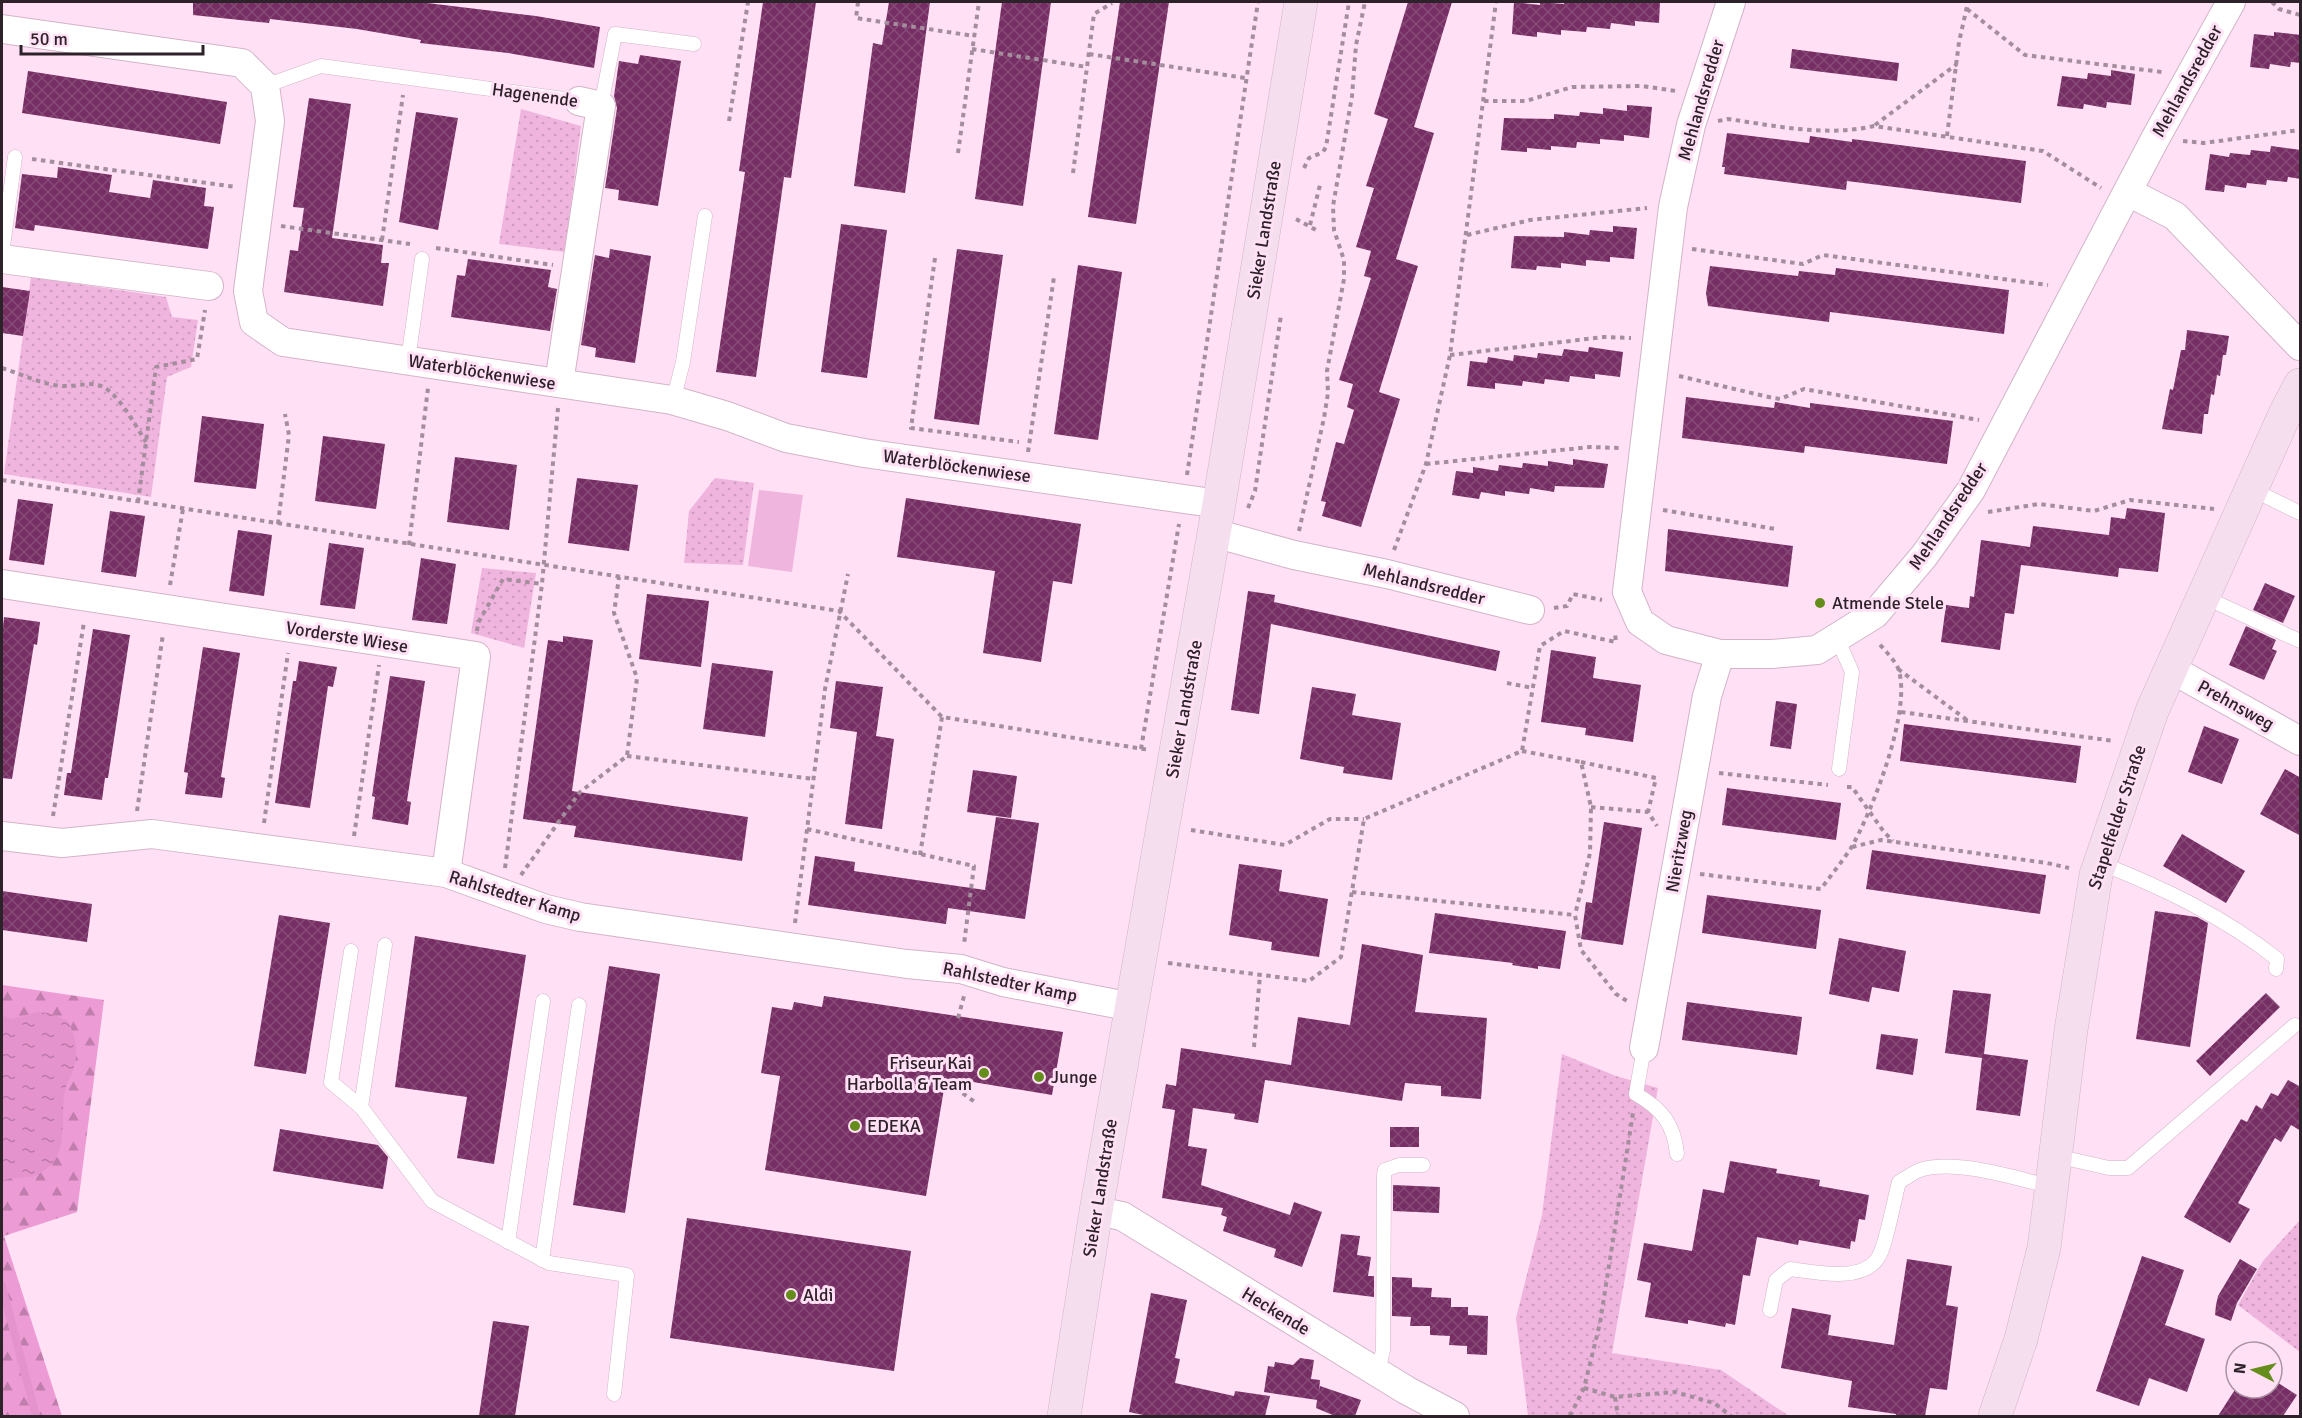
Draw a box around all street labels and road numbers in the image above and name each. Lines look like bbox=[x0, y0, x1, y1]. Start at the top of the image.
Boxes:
street label: Mehlandsredder bbox=[2147, 21, 2227, 141]
street label: Mehlandsredder bbox=[1673, 37, 1729, 163]
street label: Hagenende bbox=[490, 78, 580, 112]
street label: Sieker Landstraße bbox=[1242, 159, 1286, 301]
street label: Waterblöckenwiese bbox=[407, 349, 557, 395]
street label: Waterblöckenwiese bbox=[882, 445, 1032, 487]
street label: Mehlandsredder bbox=[1904, 458, 1992, 574]
street label: Mehlandsredder bbox=[1361, 558, 1488, 610]
street label: Vorderste Wiese bbox=[284, 616, 410, 658]
street label: Sieker Landstraße bbox=[1161, 638, 1207, 780]
street label: Prehnsweg bbox=[2194, 675, 2278, 735]
street label: Stapelfelder Straße bbox=[2083, 742, 2151, 892]
street label: Nieritzweg bbox=[1661, 808, 1697, 894]
street label: Rahlstedter Kamp bbox=[446, 865, 584, 927]
street label: Rahlstedter Kamp bbox=[941, 957, 1079, 1007]
street label: Sieker Landstraße bbox=[1078, 1117, 1122, 1259]
street label: Heckende bbox=[1238, 1282, 1314, 1340]

